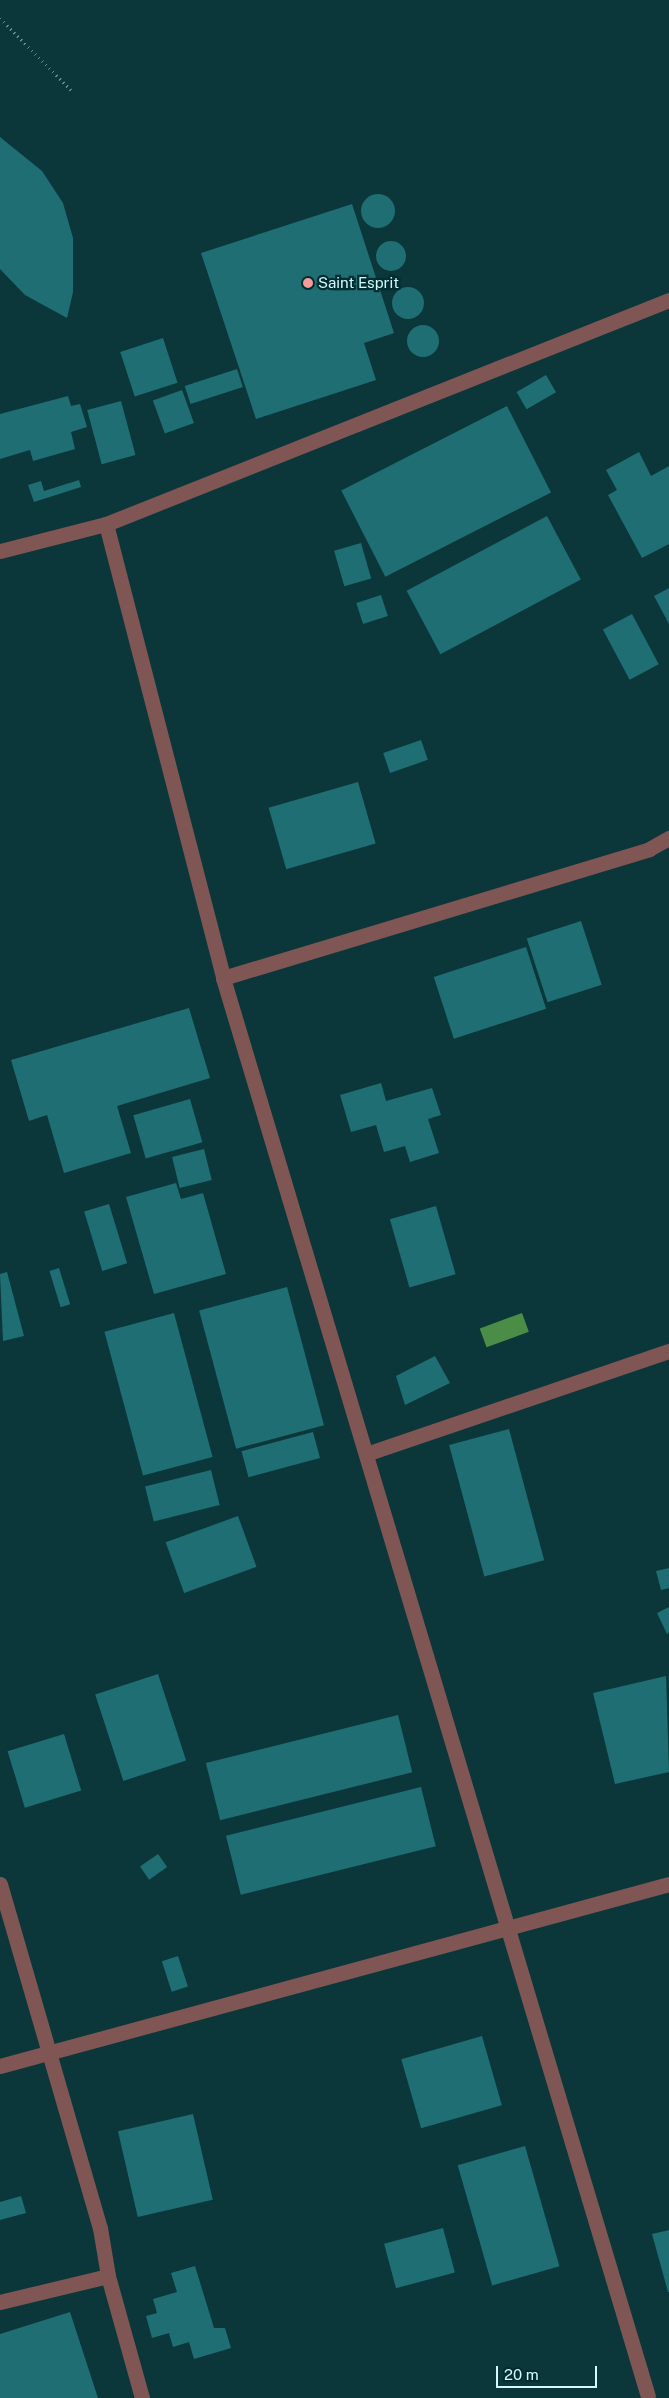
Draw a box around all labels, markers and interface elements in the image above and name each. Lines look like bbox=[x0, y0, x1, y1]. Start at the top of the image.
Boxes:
place label: Saint Esprit bbox=[318, 274, 399, 292]
marker: Saint Esprit bbox=[302, 277, 314, 289]
scale bar bbox=[499, 2356, 600, 2388]
text: 20 m bbox=[504, 2366, 539, 2383]

